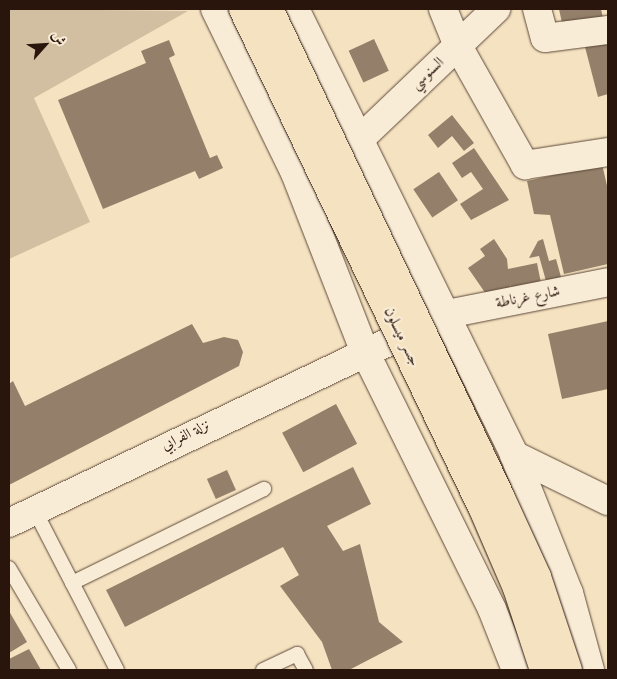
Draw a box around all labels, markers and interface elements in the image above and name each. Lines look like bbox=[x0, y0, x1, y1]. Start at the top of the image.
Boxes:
north arrow bbox=[20, 20, 70, 70]
text: ش bbox=[49, 29, 68, 48]
street label: السنوسي bbox=[407, 54, 449, 94]
street label: شارع غرناطة bbox=[494, 283, 562, 313]
street label: جسر ميسلون bbox=[379, 305, 423, 369]
street label: نزلة الفرابي bbox=[159, 417, 213, 455]

